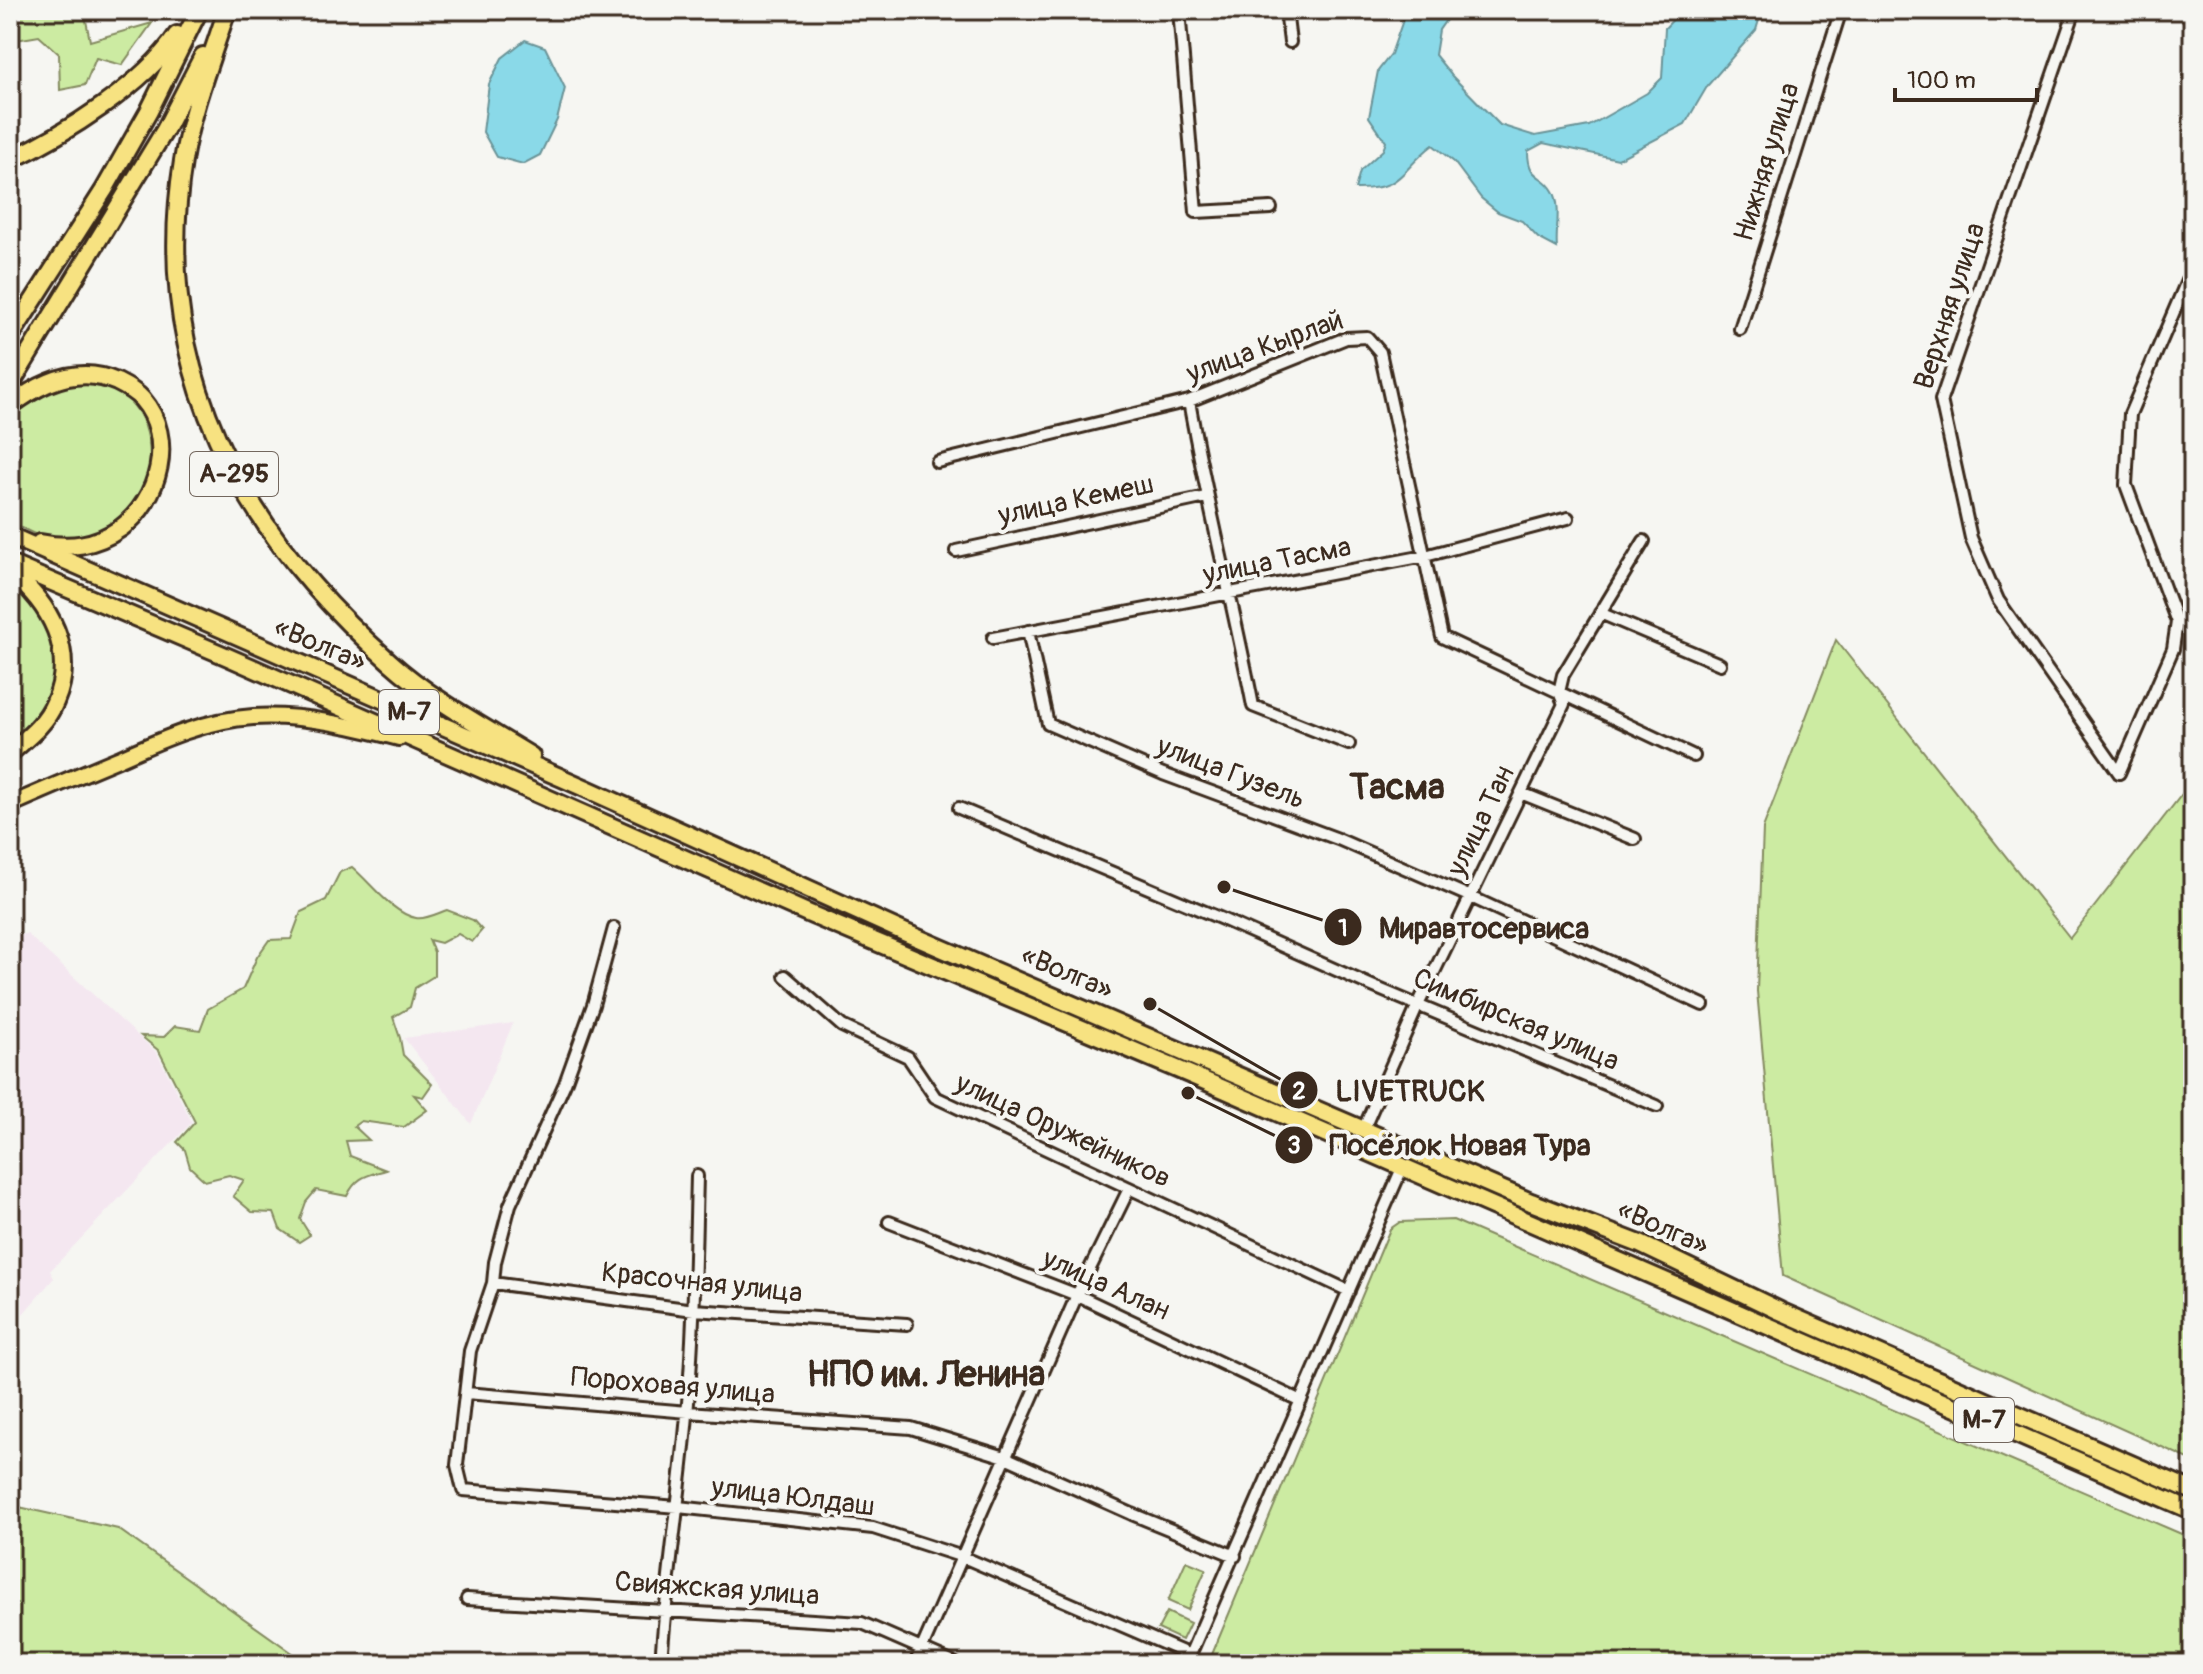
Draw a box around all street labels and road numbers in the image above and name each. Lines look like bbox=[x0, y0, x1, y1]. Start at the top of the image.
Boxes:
street label: Нижняя улица bbox=[1726, 78, 1808, 246]
street label: Верхняя улица bbox=[1907, 218, 1993, 394]
street label: улица Кырлай bbox=[1181, 302, 1348, 392]
road number: А-295 bbox=[190, 452, 278, 496]
street label: улица Кемеш bbox=[994, 466, 1157, 534]
street label: улица Тасма bbox=[1199, 530, 1354, 593]
street label: «Волга» bbox=[269, 610, 371, 680]
road number: М-7 bbox=[379, 690, 439, 734]
street label: улица Гузель bbox=[1151, 728, 1310, 817]
street label: улица Тан bbox=[1439, 760, 1523, 883]
street label: «Волга» bbox=[1016, 938, 1118, 1008]
street label: Симбирская улица bbox=[1408, 961, 1624, 1079]
street label: улица Оружейников bbox=[949, 1065, 1176, 1196]
street label: «Волга» bbox=[1612, 1192, 1714, 1264]
street label: улица Алан bbox=[1036, 1241, 1175, 1329]
street label: Красочная улица bbox=[600, 1255, 804, 1311]
street label: Пороховая улица bbox=[569, 1360, 777, 1412]
road number: М-7 bbox=[1954, 1398, 2014, 1442]
street label: улица Юлдаш bbox=[708, 1469, 877, 1524]
street label: Свияжская улица bbox=[613, 1564, 821, 1614]

